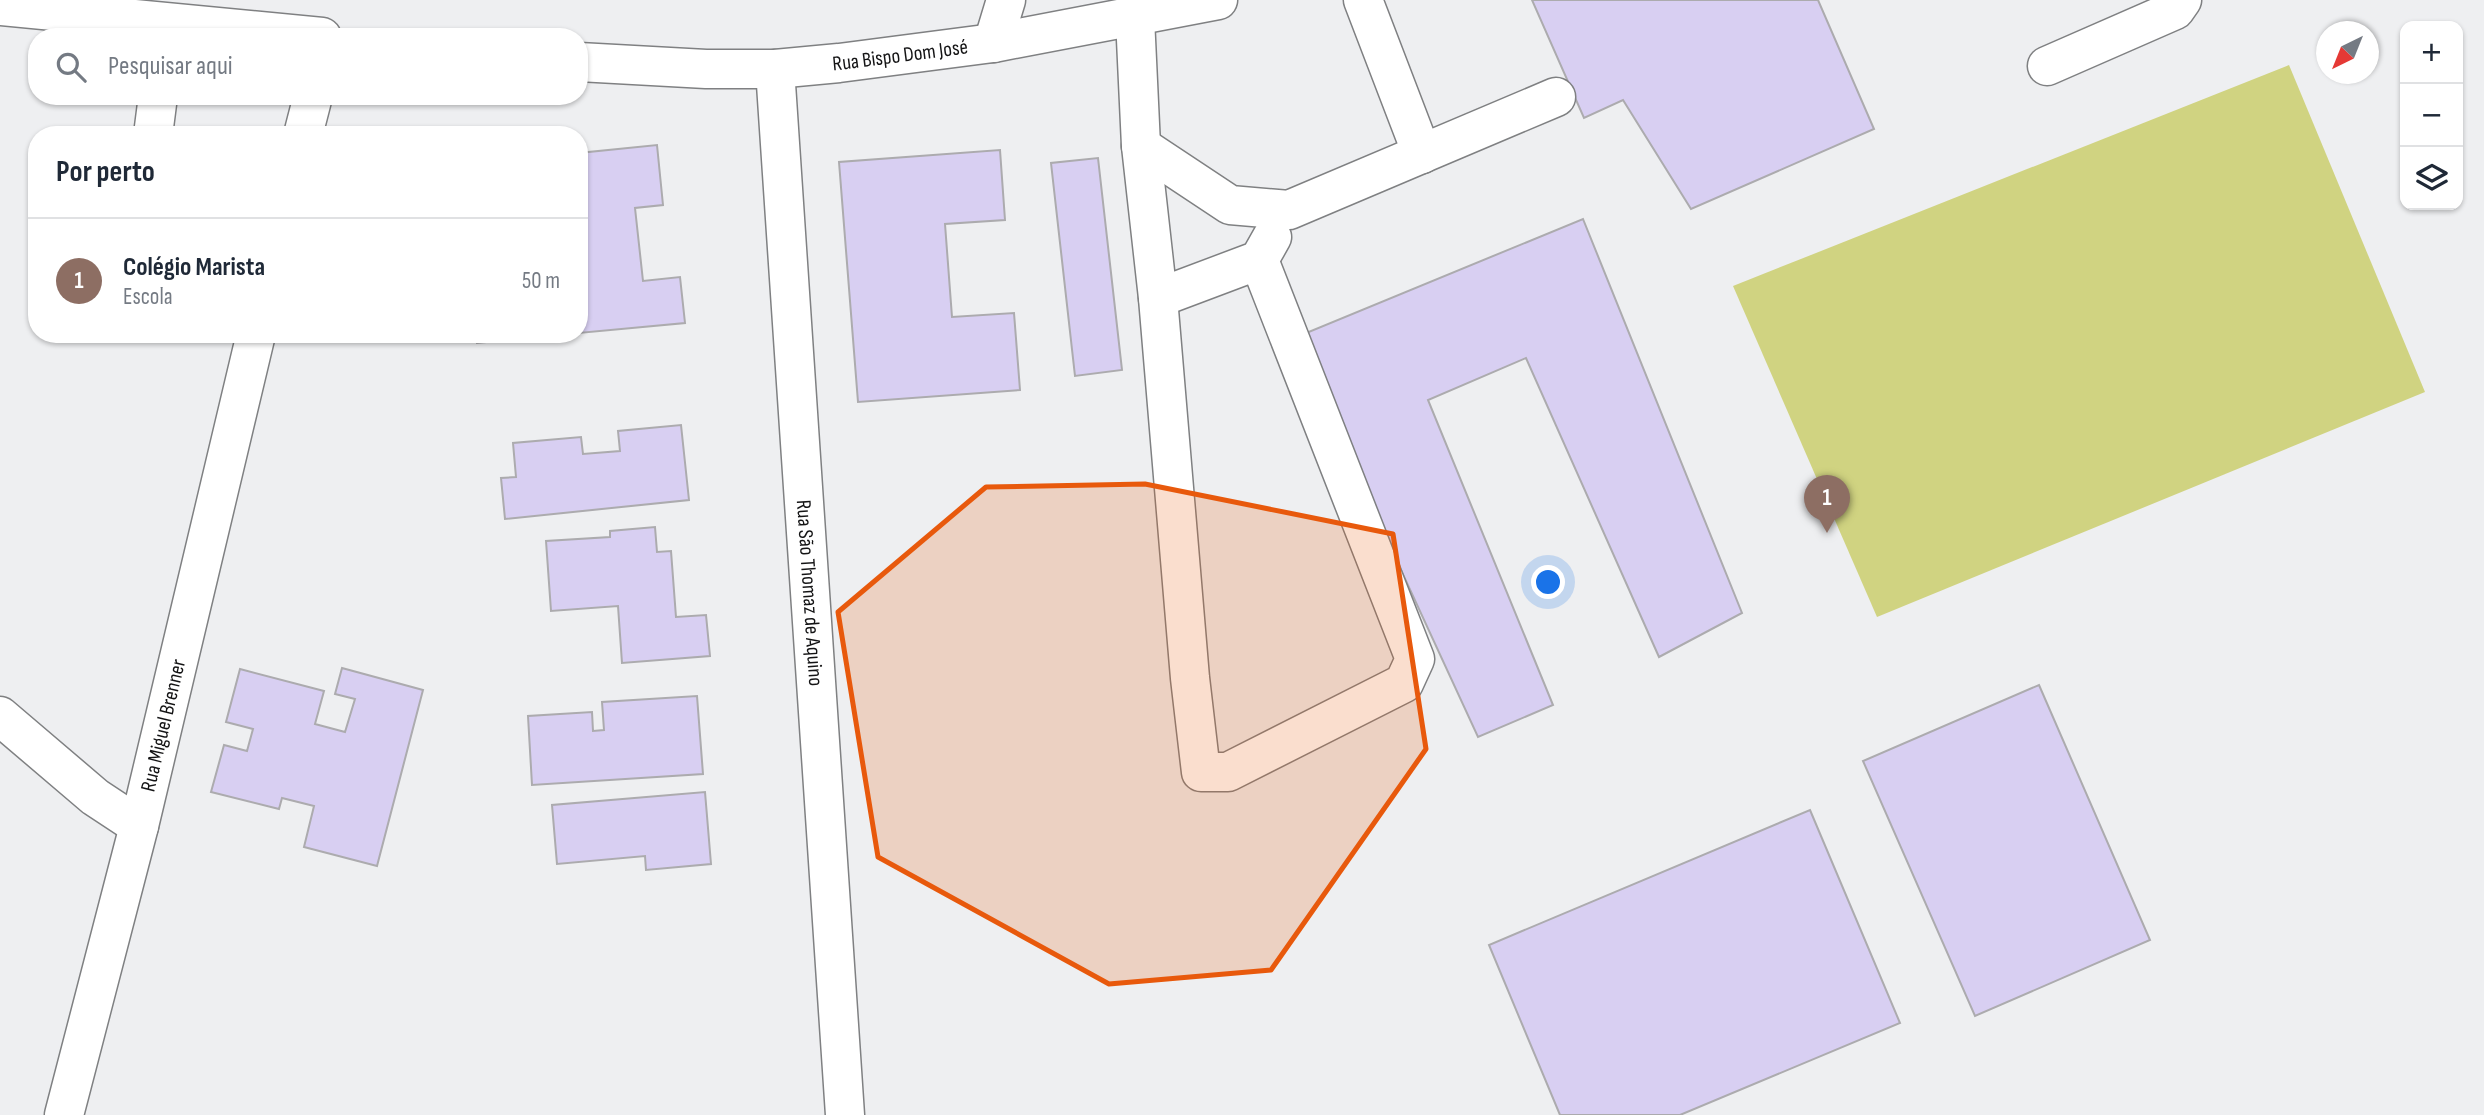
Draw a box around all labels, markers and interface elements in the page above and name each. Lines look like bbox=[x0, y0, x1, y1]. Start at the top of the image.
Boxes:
north arrow bbox=[2316, 21, 2379, 84]
map controls bbox=[2400, 21, 2463, 210]
button: + bbox=[2400, 21, 2463, 84]
search box bbox=[28, 28, 588, 105]
street label: Rua Bispo Dom José bbox=[831, 34, 969, 77]
icon: search bbox=[52, 48, 90, 86]
text: Pesquisar aqui bbox=[108, 51, 233, 82]
button: − bbox=[2400, 84, 2463, 147]
button: layers bbox=[2400, 147, 2463, 210]
text: Por perto bbox=[56, 154, 155, 190]
text: Colégio Marista bbox=[123, 252, 265, 283]
text: 1 bbox=[74, 267, 84, 295]
text: 50 m bbox=[522, 267, 560, 295]
text: Escola bbox=[123, 283, 173, 311]
pin: 1 bbox=[1804, 475, 1850, 533]
street label: Rua São Thomaz de Aquino bbox=[791, 499, 828, 687]
your location bbox=[1531, 565, 1565, 599]
street label: Rua Miguel Brenner bbox=[136, 657, 191, 794]

